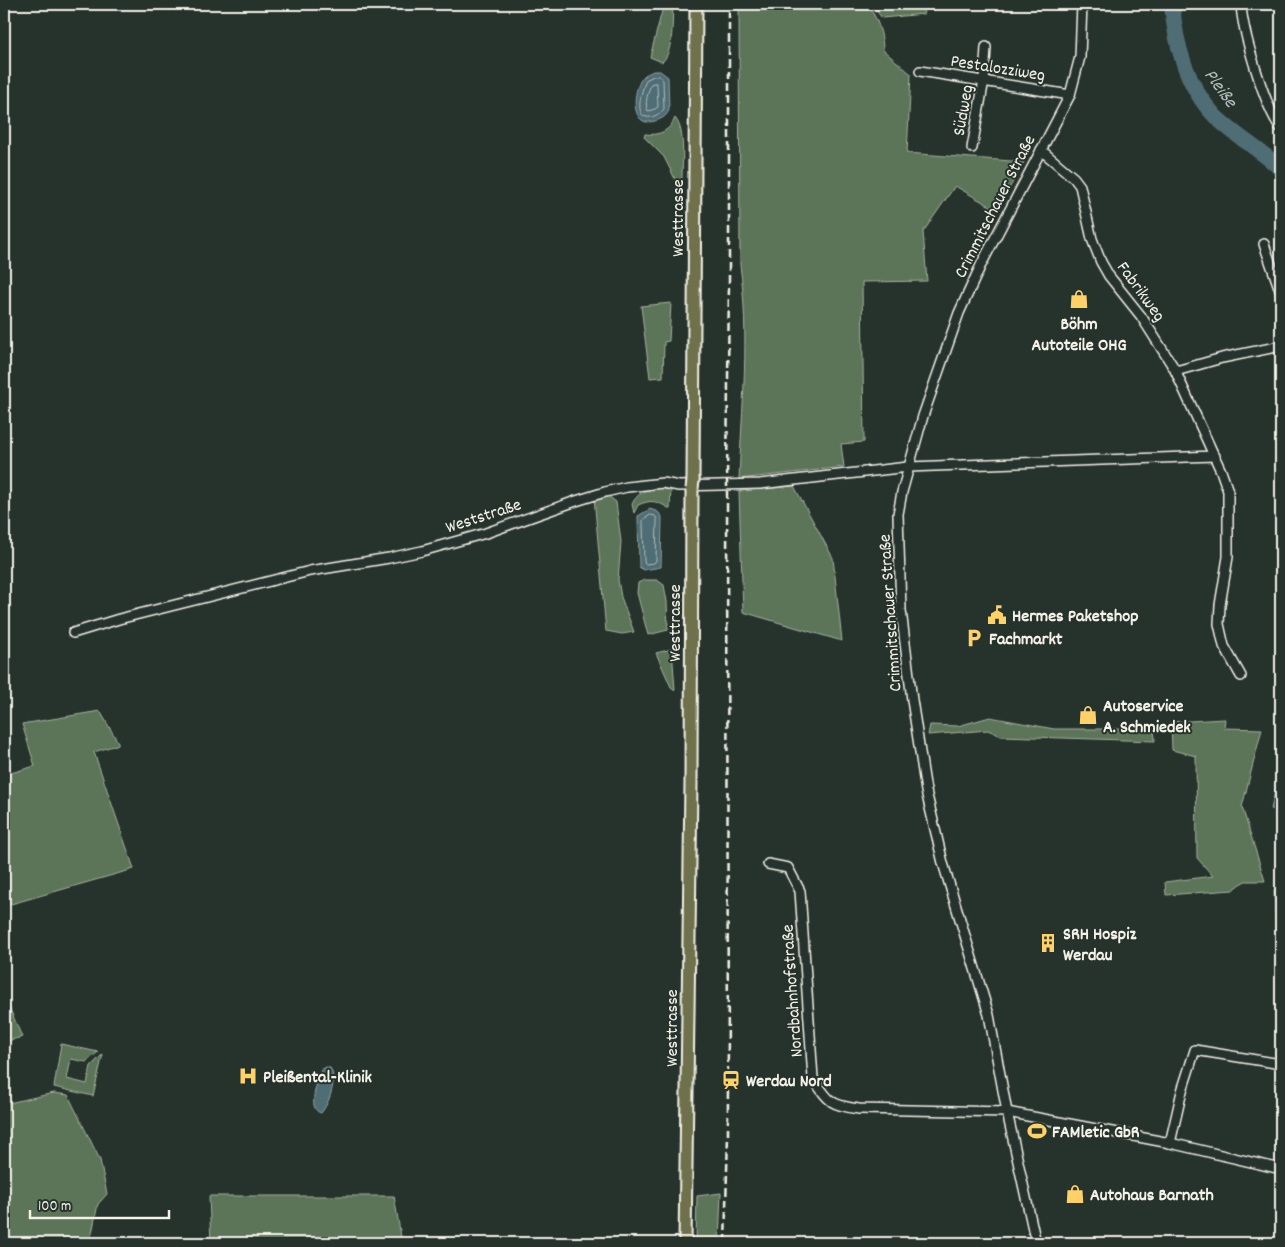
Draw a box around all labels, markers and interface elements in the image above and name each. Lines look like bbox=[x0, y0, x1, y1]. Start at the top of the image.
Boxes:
street label: Pestalozziweg bbox=[949, 50, 1047, 89]
water label: Pleiße bbox=[1196, 64, 1244, 115]
street label: Südweg bbox=[948, 83, 981, 138]
street label: Crimmitschauer Straße bbox=[949, 131, 1043, 283]
street label: Westtrasse bbox=[667, 179, 692, 257]
street label: Fabrikweg bbox=[1110, 257, 1170, 328]
shop icon: Böhm Autoteile OHG bbox=[1068, 288, 1090, 310]
place label: Böhm Autoteile OHG bbox=[1031, 313, 1127, 359]
street label: Weststraße bbox=[443, 493, 525, 541]
street label: Crimmitschauer Straße bbox=[874, 533, 909, 692]
street label: Westtrasse bbox=[664, 584, 689, 662]
public building icon: Hermes Paketshop bbox=[986, 604, 1008, 626]
place label: Hermes Paketshop bbox=[1012, 605, 1139, 630]
parking icon: Fachmarkt bbox=[963, 627, 985, 649]
place label: Fachmarkt bbox=[989, 628, 1063, 653]
place label: Autoservice A. Schmiedek bbox=[1103, 695, 1191, 741]
shop icon: Autoservice A. Schmiedek bbox=[1077, 704, 1099, 726]
street label: Nordbahnhofstraße bbox=[776, 923, 811, 1058]
place label: SRH Hospiz Werdau bbox=[1063, 923, 1136, 969]
building icon: SRH Hospiz Werdau bbox=[1037, 932, 1059, 954]
street label: Westtrasse bbox=[661, 989, 686, 1067]
hospital icon: Pleißental-Klinik bbox=[237, 1065, 259, 1087]
place label: Pleißental-Klinik bbox=[263, 1066, 372, 1091]
station icon: Werdau Nord bbox=[720, 1069, 742, 1091]
place label: Werdau Nord bbox=[746, 1070, 832, 1095]
sports icon: FAMletic GbR bbox=[1026, 1120, 1048, 1142]
place label: FAMletic GbR bbox=[1052, 1121, 1140, 1146]
shop icon: Autohaus Barnath bbox=[1064, 1183, 1086, 1205]
place label: Autohaus Barnath bbox=[1090, 1184, 1214, 1209]
scale bar bbox=[30, 1187, 169, 1219]
text: 100 m bbox=[38, 1196, 71, 1218]

